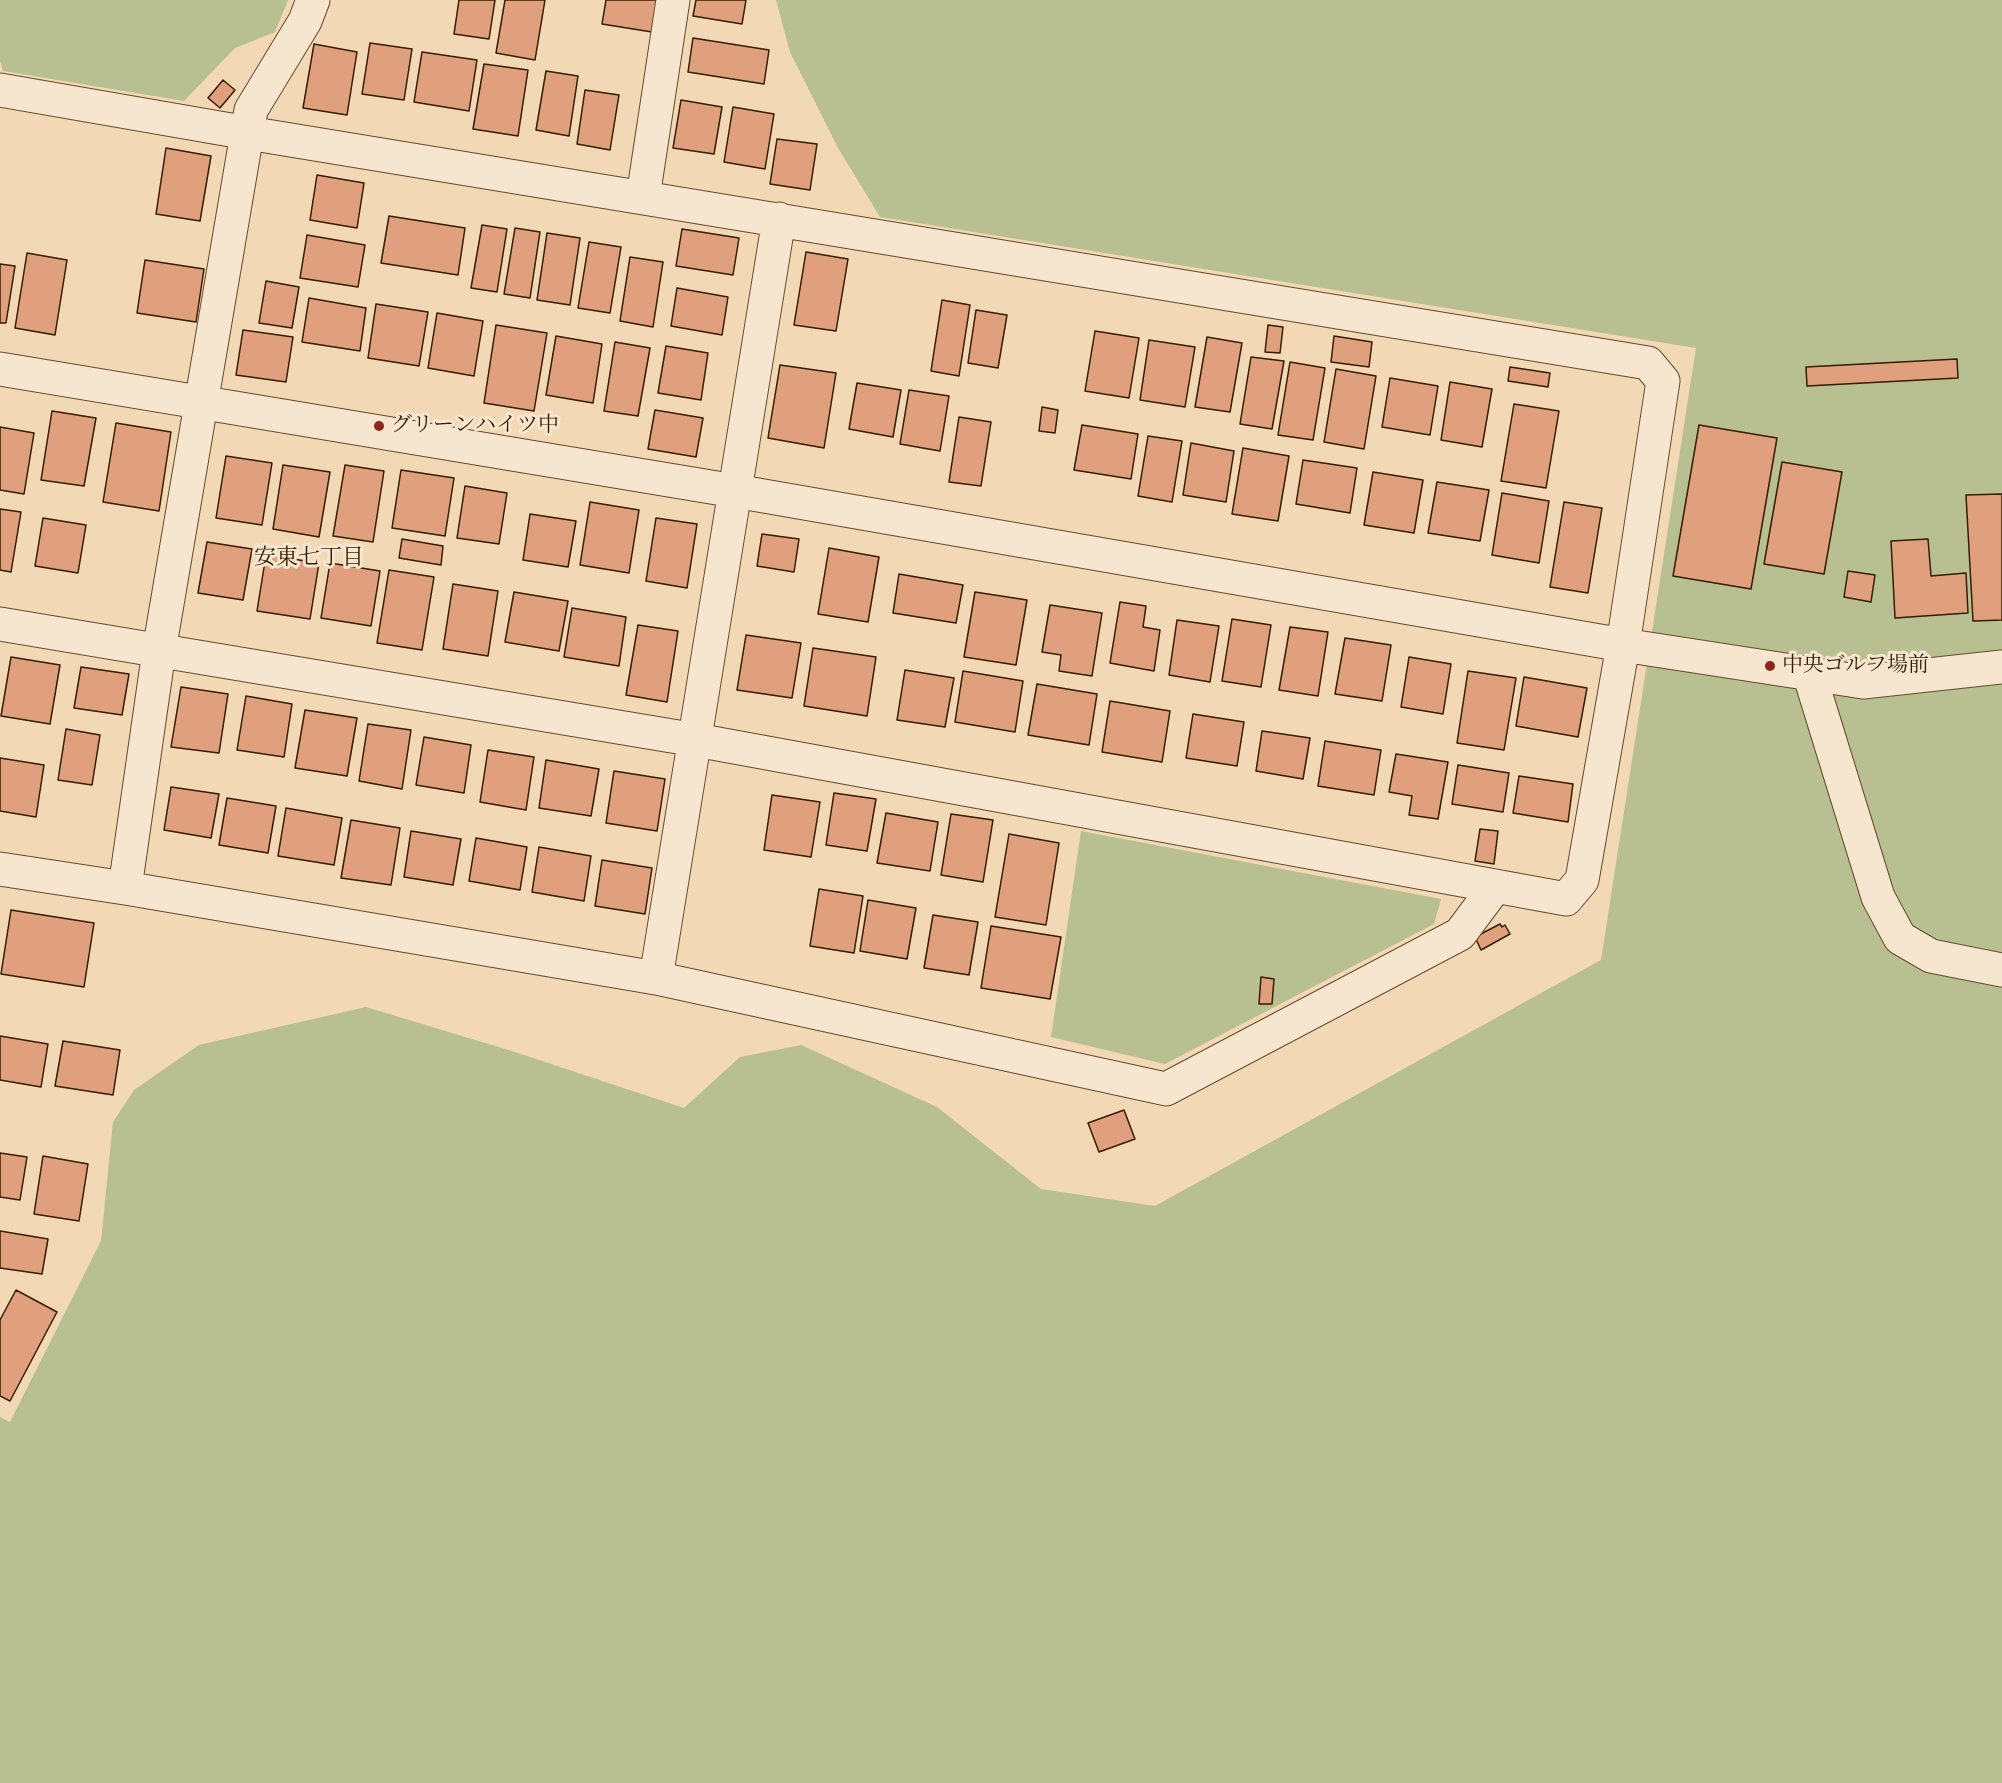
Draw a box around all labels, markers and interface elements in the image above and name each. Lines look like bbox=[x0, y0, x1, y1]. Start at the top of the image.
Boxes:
place label: グリーンハイツ中 bbox=[391, 413, 559, 439]
marker: グリーンハイツ中 bbox=[372, 419, 386, 433]
district label: 安東七丁目 bbox=[254, 546, 364, 572]
place label: 中央ゴルフ場前 bbox=[1782, 653, 1929, 679]
marker: 中央ゴルフ場前 bbox=[1763, 659, 1777, 673]

